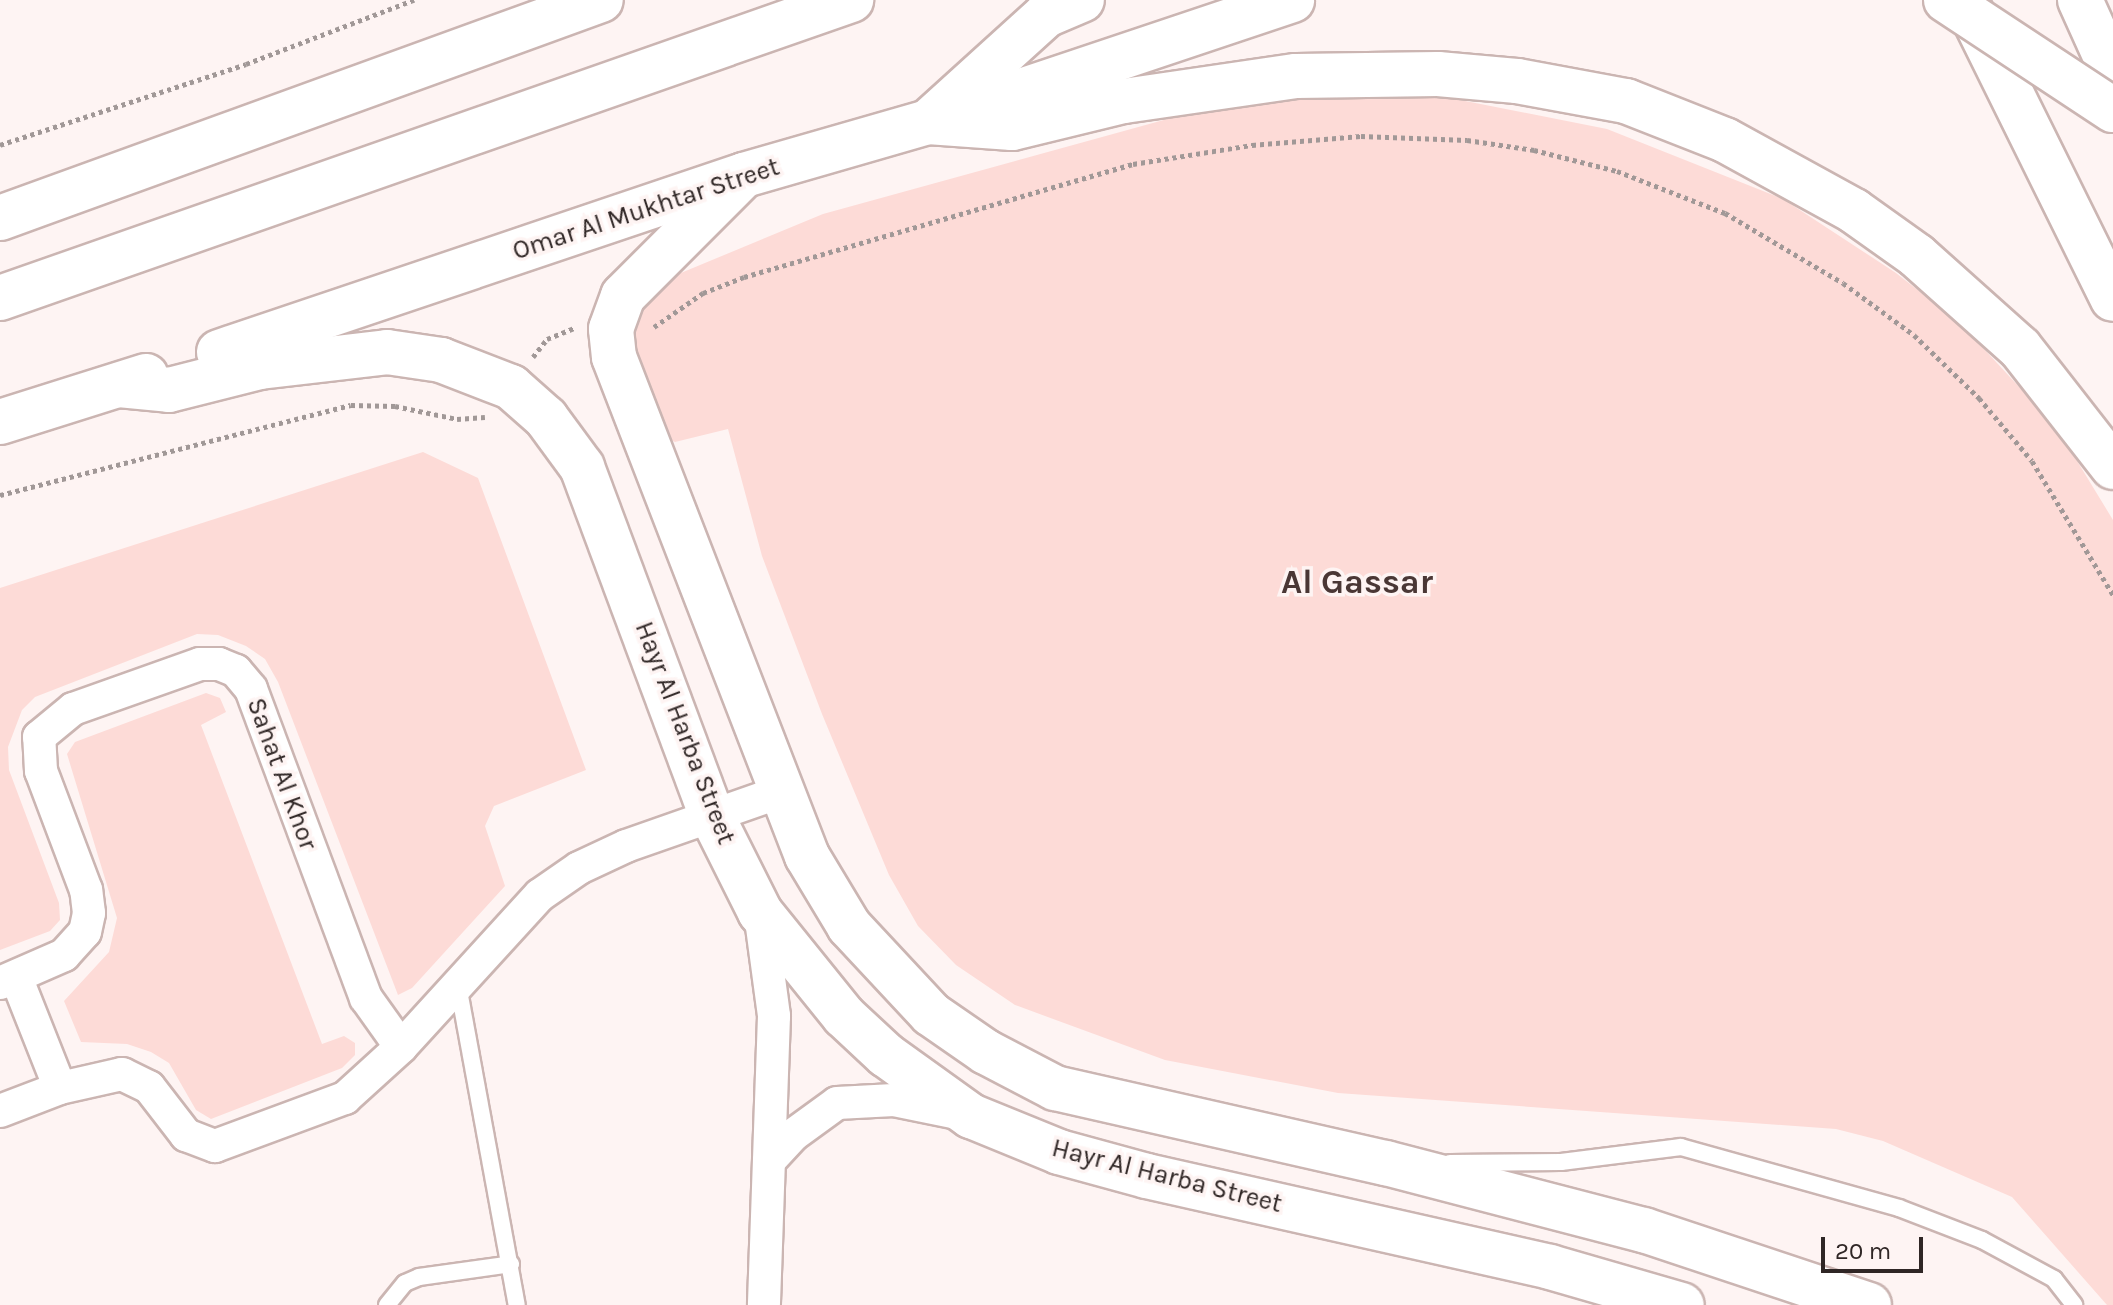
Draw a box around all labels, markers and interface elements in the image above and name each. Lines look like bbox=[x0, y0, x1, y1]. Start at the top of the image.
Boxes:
street label: Omar Al Mukhtar Street bbox=[509, 151, 783, 267]
district label: Al Gassar bbox=[1281, 563, 1433, 603]
street label: Hayr Al Harba Street bbox=[628, 617, 742, 849]
street label: Sahat Al Khor bbox=[240, 694, 324, 854]
street label: Hayr Al Harba Street bbox=[1049, 1132, 1285, 1220]
scale bar bbox=[1825, 1221, 1927, 1271]
text: 20 m bbox=[1835, 1237, 1891, 1265]

